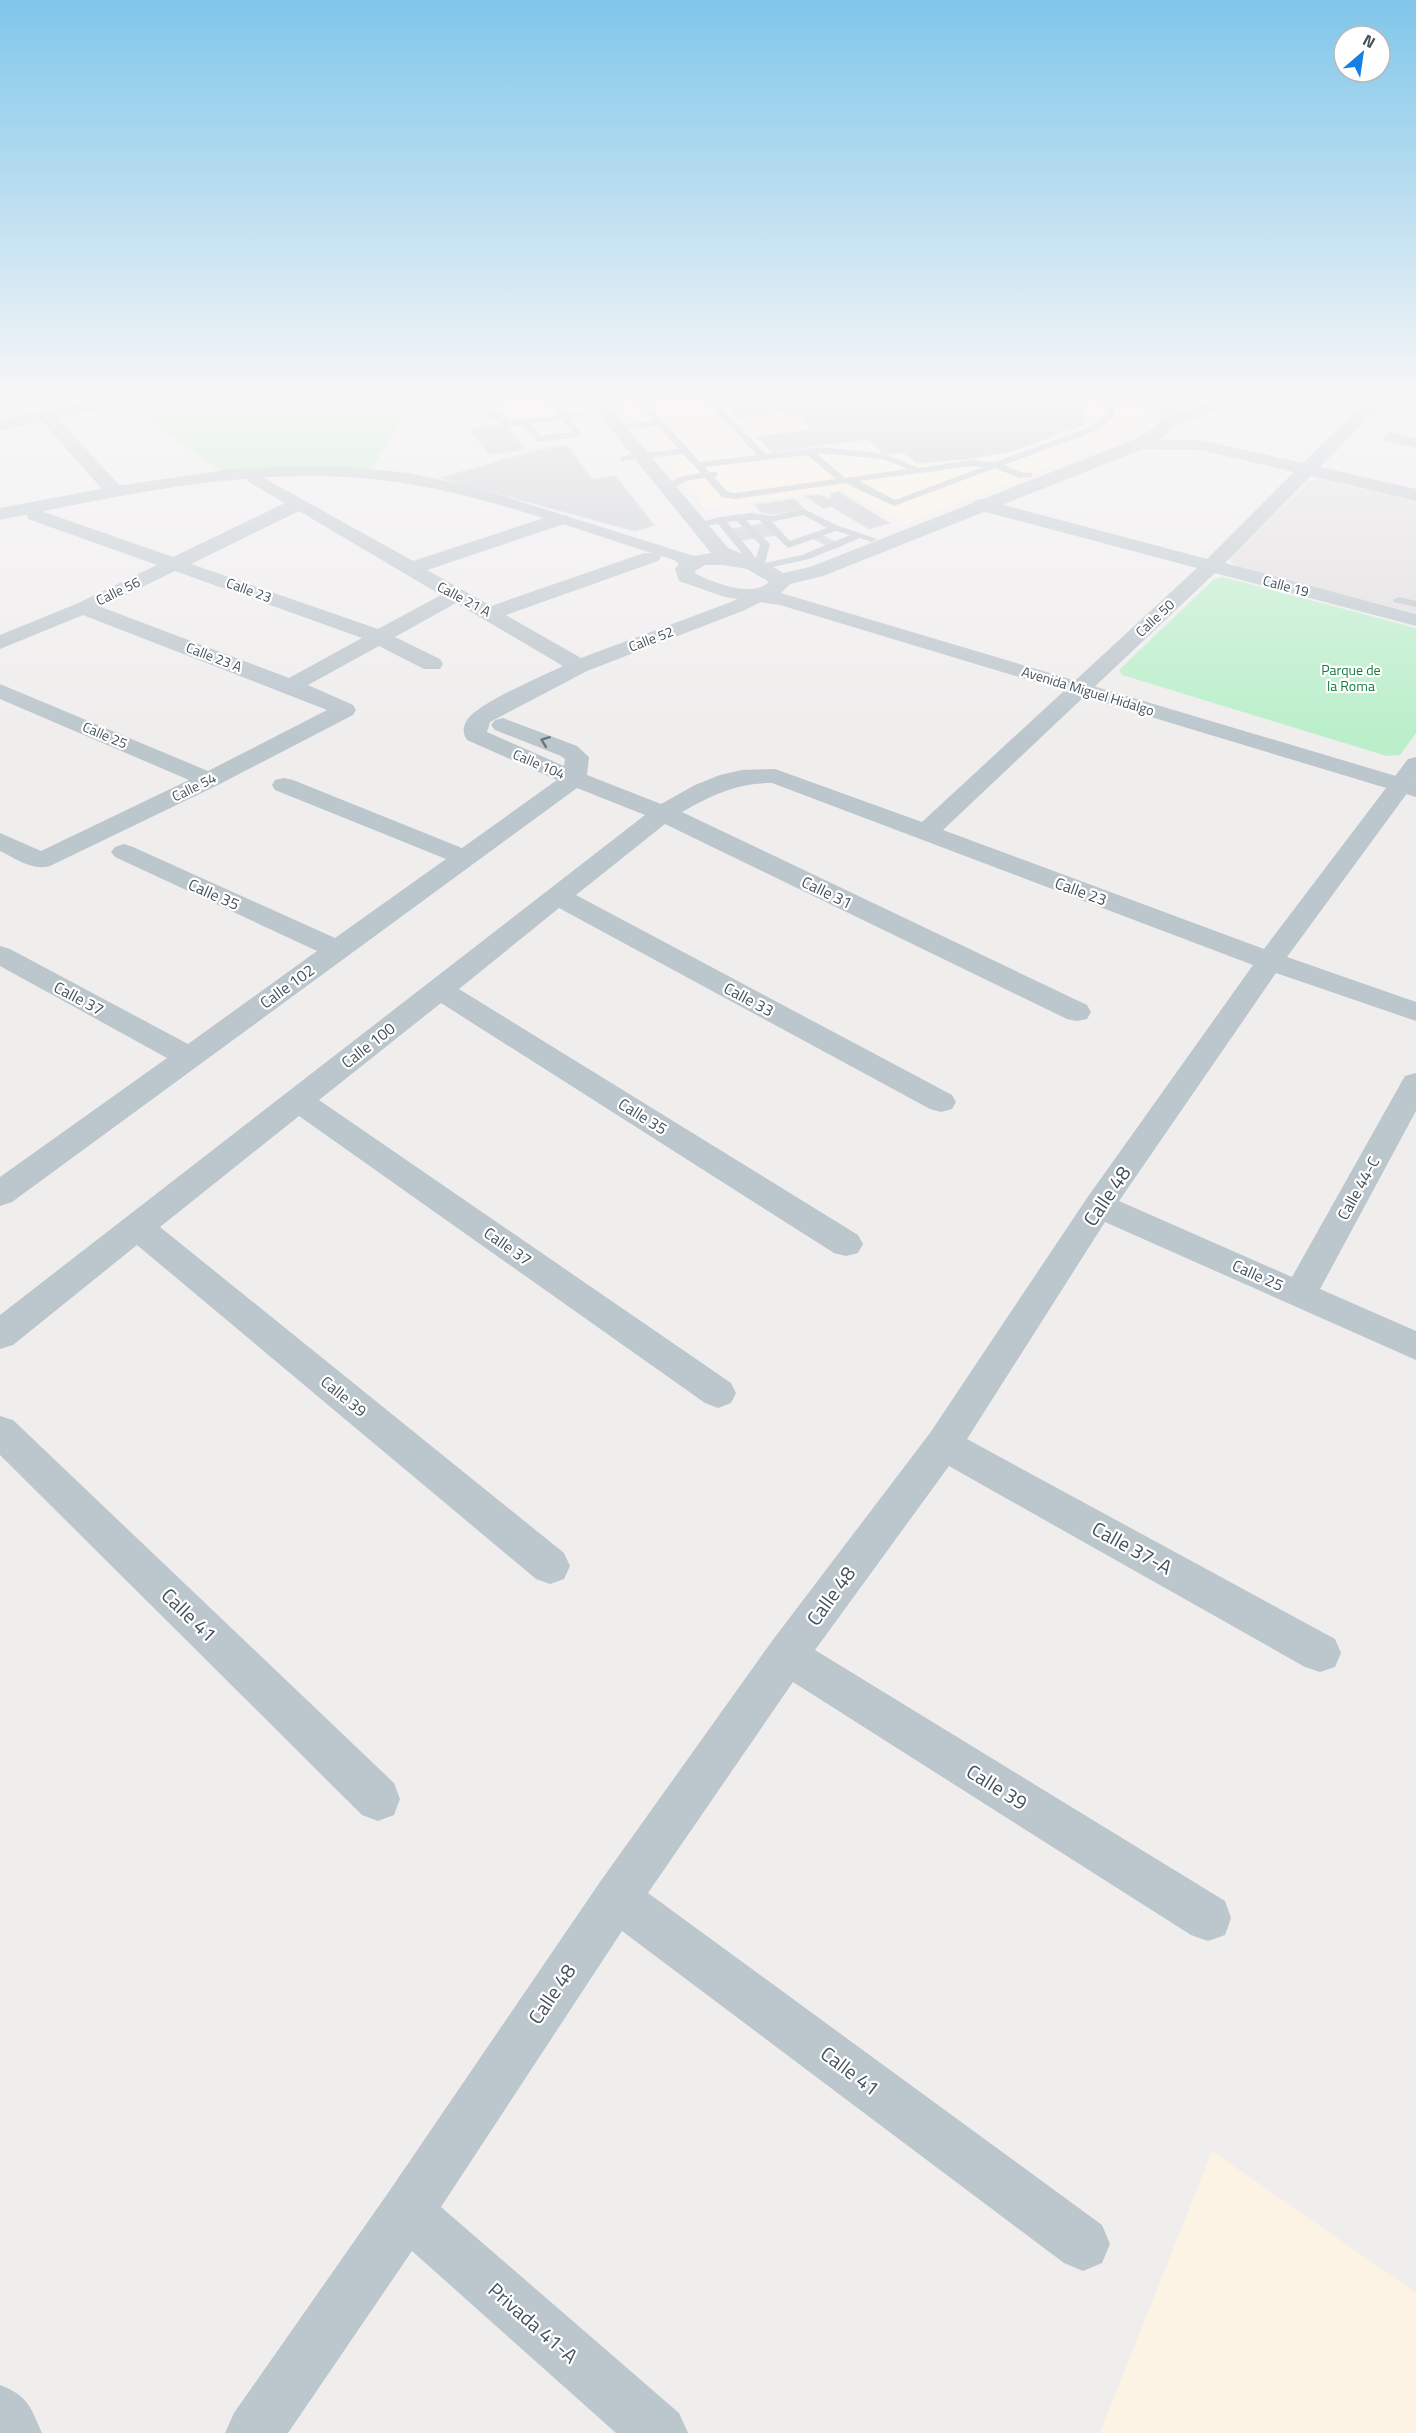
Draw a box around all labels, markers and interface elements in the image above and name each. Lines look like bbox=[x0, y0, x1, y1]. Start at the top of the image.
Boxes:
north arrow bbox=[1332, 24, 1392, 84]
text: N bbox=[1359, 28, 1380, 54]
street label: Calle 19 bbox=[1261, 569, 1312, 602]
street label: Calle 56 bbox=[92, 571, 144, 610]
street label: Calle 23 bbox=[224, 572, 275, 607]
street label: Calle 21 A bbox=[434, 576, 496, 622]
street label: Calle 50 bbox=[1130, 594, 1179, 641]
street label: Calle 52 bbox=[625, 620, 676, 657]
street label: Calle 23 A bbox=[183, 636, 246, 677]
park label: Parque de la Roma bbox=[1321, 659, 1381, 696]
street label: Avenida Miguel Hidalgo bbox=[1019, 660, 1157, 721]
street label: Calle 25 bbox=[79, 716, 131, 753]
one-way arrow bbox=[540, 736, 551, 749]
street label: Calle 104 bbox=[510, 743, 569, 784]
street label: Calle 54 bbox=[168, 767, 220, 806]
street label: Calle 31 bbox=[798, 869, 856, 915]
street label: Calle 23 bbox=[1052, 871, 1110, 911]
street label: Calle 35 bbox=[185, 872, 243, 916]
street label: Calle 102 bbox=[255, 958, 319, 1014]
street label: Calle 37 bbox=[50, 975, 108, 1021]
street label: Calle 33 bbox=[720, 976, 778, 1022]
street label: Calle 100 bbox=[336, 1016, 400, 1074]
street label: Calle 35 bbox=[614, 1092, 672, 1140]
street label: Calle 44-C bbox=[1331, 1152, 1385, 1224]
street label: Calle 48 bbox=[1075, 1159, 1138, 1232]
street label: Calle 37 bbox=[479, 1221, 537, 1271]
street label: Calle 25 bbox=[1229, 1253, 1287, 1297]
street label: Calle 39 bbox=[316, 1370, 372, 1422]
street label: Calle 37-A bbox=[1086, 1513, 1178, 1582]
street label: Calle 48 bbox=[798, 1559, 863, 1632]
street label: Calle 41 bbox=[154, 1580, 224, 1649]
street label: Calle 39 bbox=[961, 1756, 1034, 1817]
street label: Calle 48 bbox=[520, 1957, 583, 2030]
street label: Calle 41 bbox=[814, 2038, 886, 2103]
street label: Privada 41-A bbox=[481, 2275, 585, 2371]

